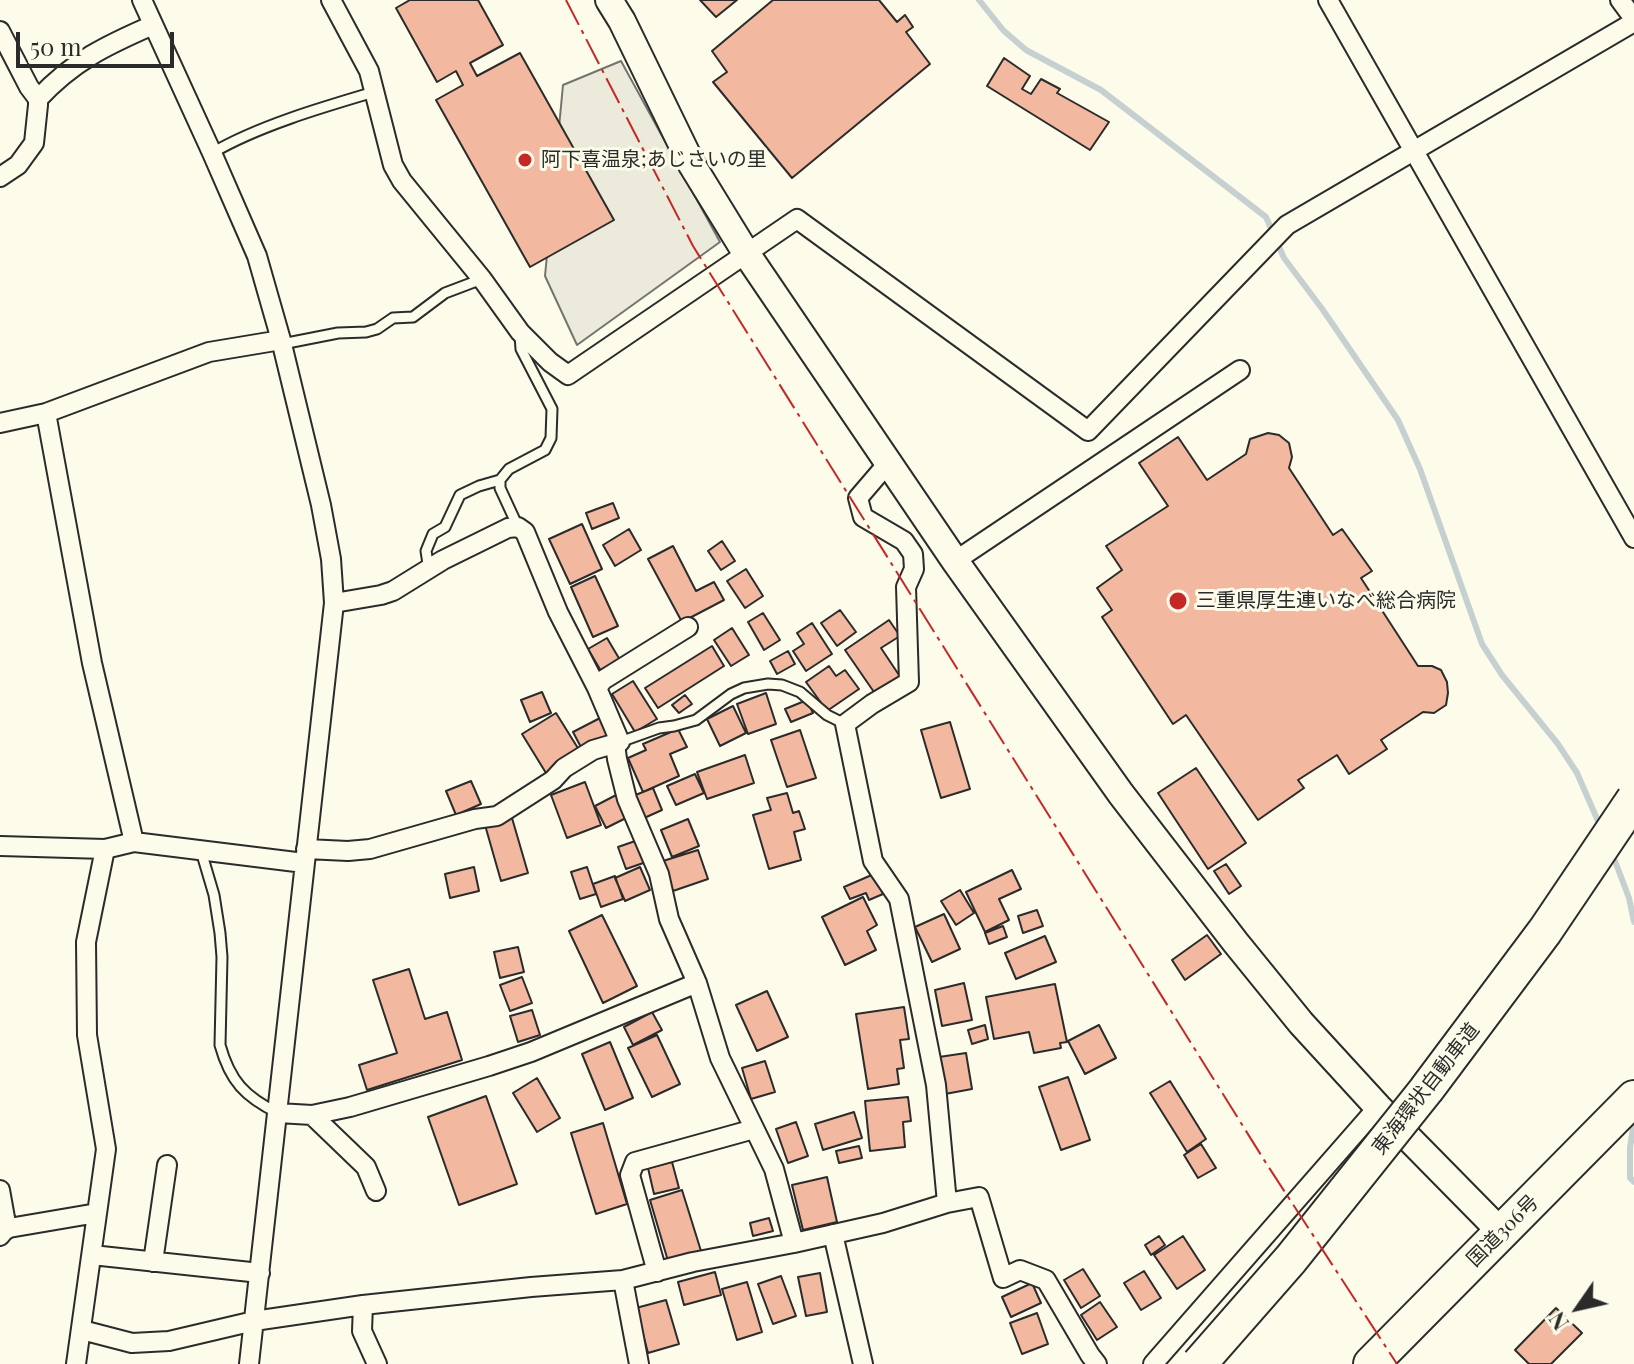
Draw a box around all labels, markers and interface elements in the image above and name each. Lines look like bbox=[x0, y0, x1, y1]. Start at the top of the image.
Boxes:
scale bar bbox=[20, 16, 178, 66]
text: 50 m bbox=[30, 30, 82, 62]
place label: 阿下喜温泉;あじさいの里 bbox=[541, 148, 767, 172]
marker: 阿下喜温泉;あじさいの里 bbox=[516, 151, 534, 169]
place label: 三重県厚生連いなべ総合病院 bbox=[1196, 589, 1456, 613]
marker: 三重県厚生連いなべ総合病院 bbox=[1167, 590, 1189, 612]
street label: 東海環状自動車道 bbox=[1367, 1019, 1485, 1159]
street label: 国道306号 bbox=[1462, 1190, 1544, 1272]
north arrow bbox=[1538, 1268, 1618, 1348]
text: N bbox=[1541, 1306, 1575, 1336]

